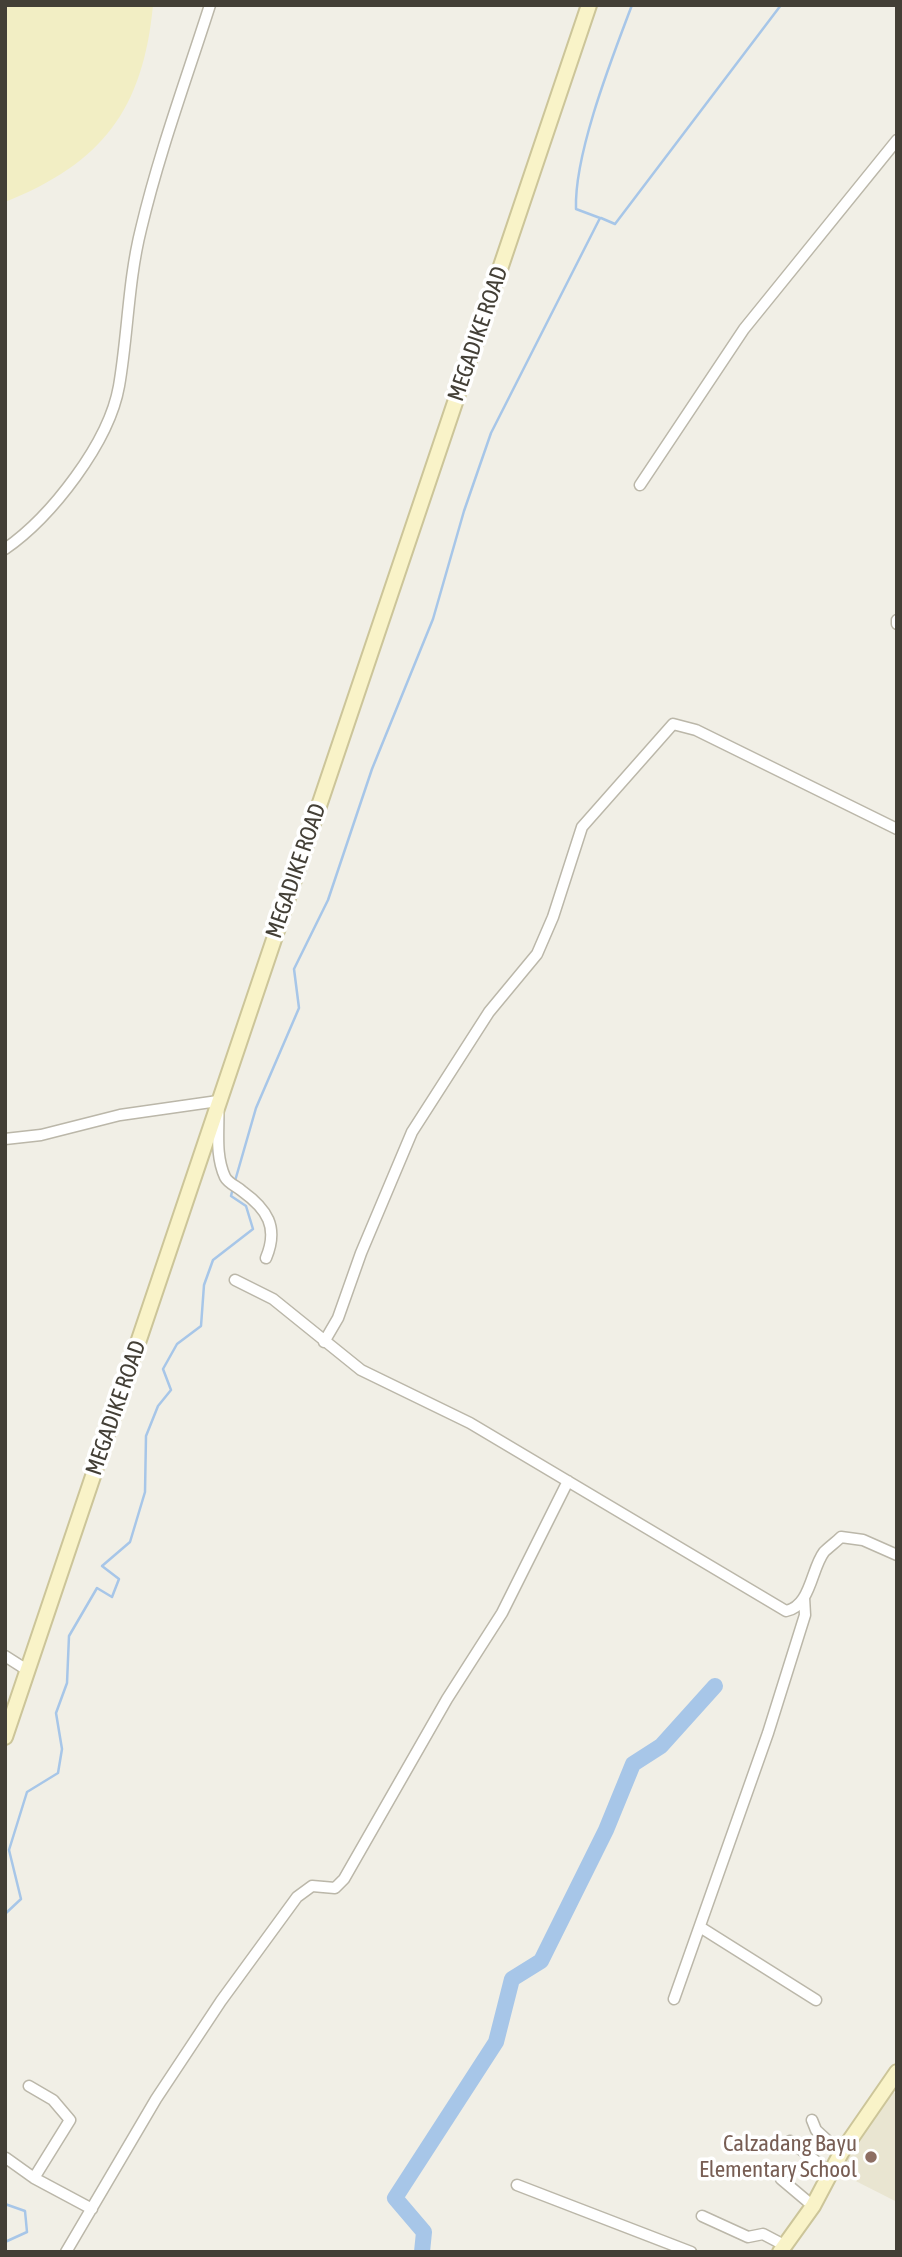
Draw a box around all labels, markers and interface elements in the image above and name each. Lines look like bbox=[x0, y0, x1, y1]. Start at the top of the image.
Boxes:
street label: MEGADIKE ROAD bbox=[442, 263, 514, 405]
street label: MEGADIKE ROAD bbox=[260, 800, 332, 942]
street label: MEGADIKE ROAD bbox=[80, 1337, 152, 1479]
place label: Calzadang Bayu Elementary School bbox=[699, 2130, 857, 2184]
marker: Calzadang Bayu Elementary School bbox=[863, 2149, 879, 2165]

